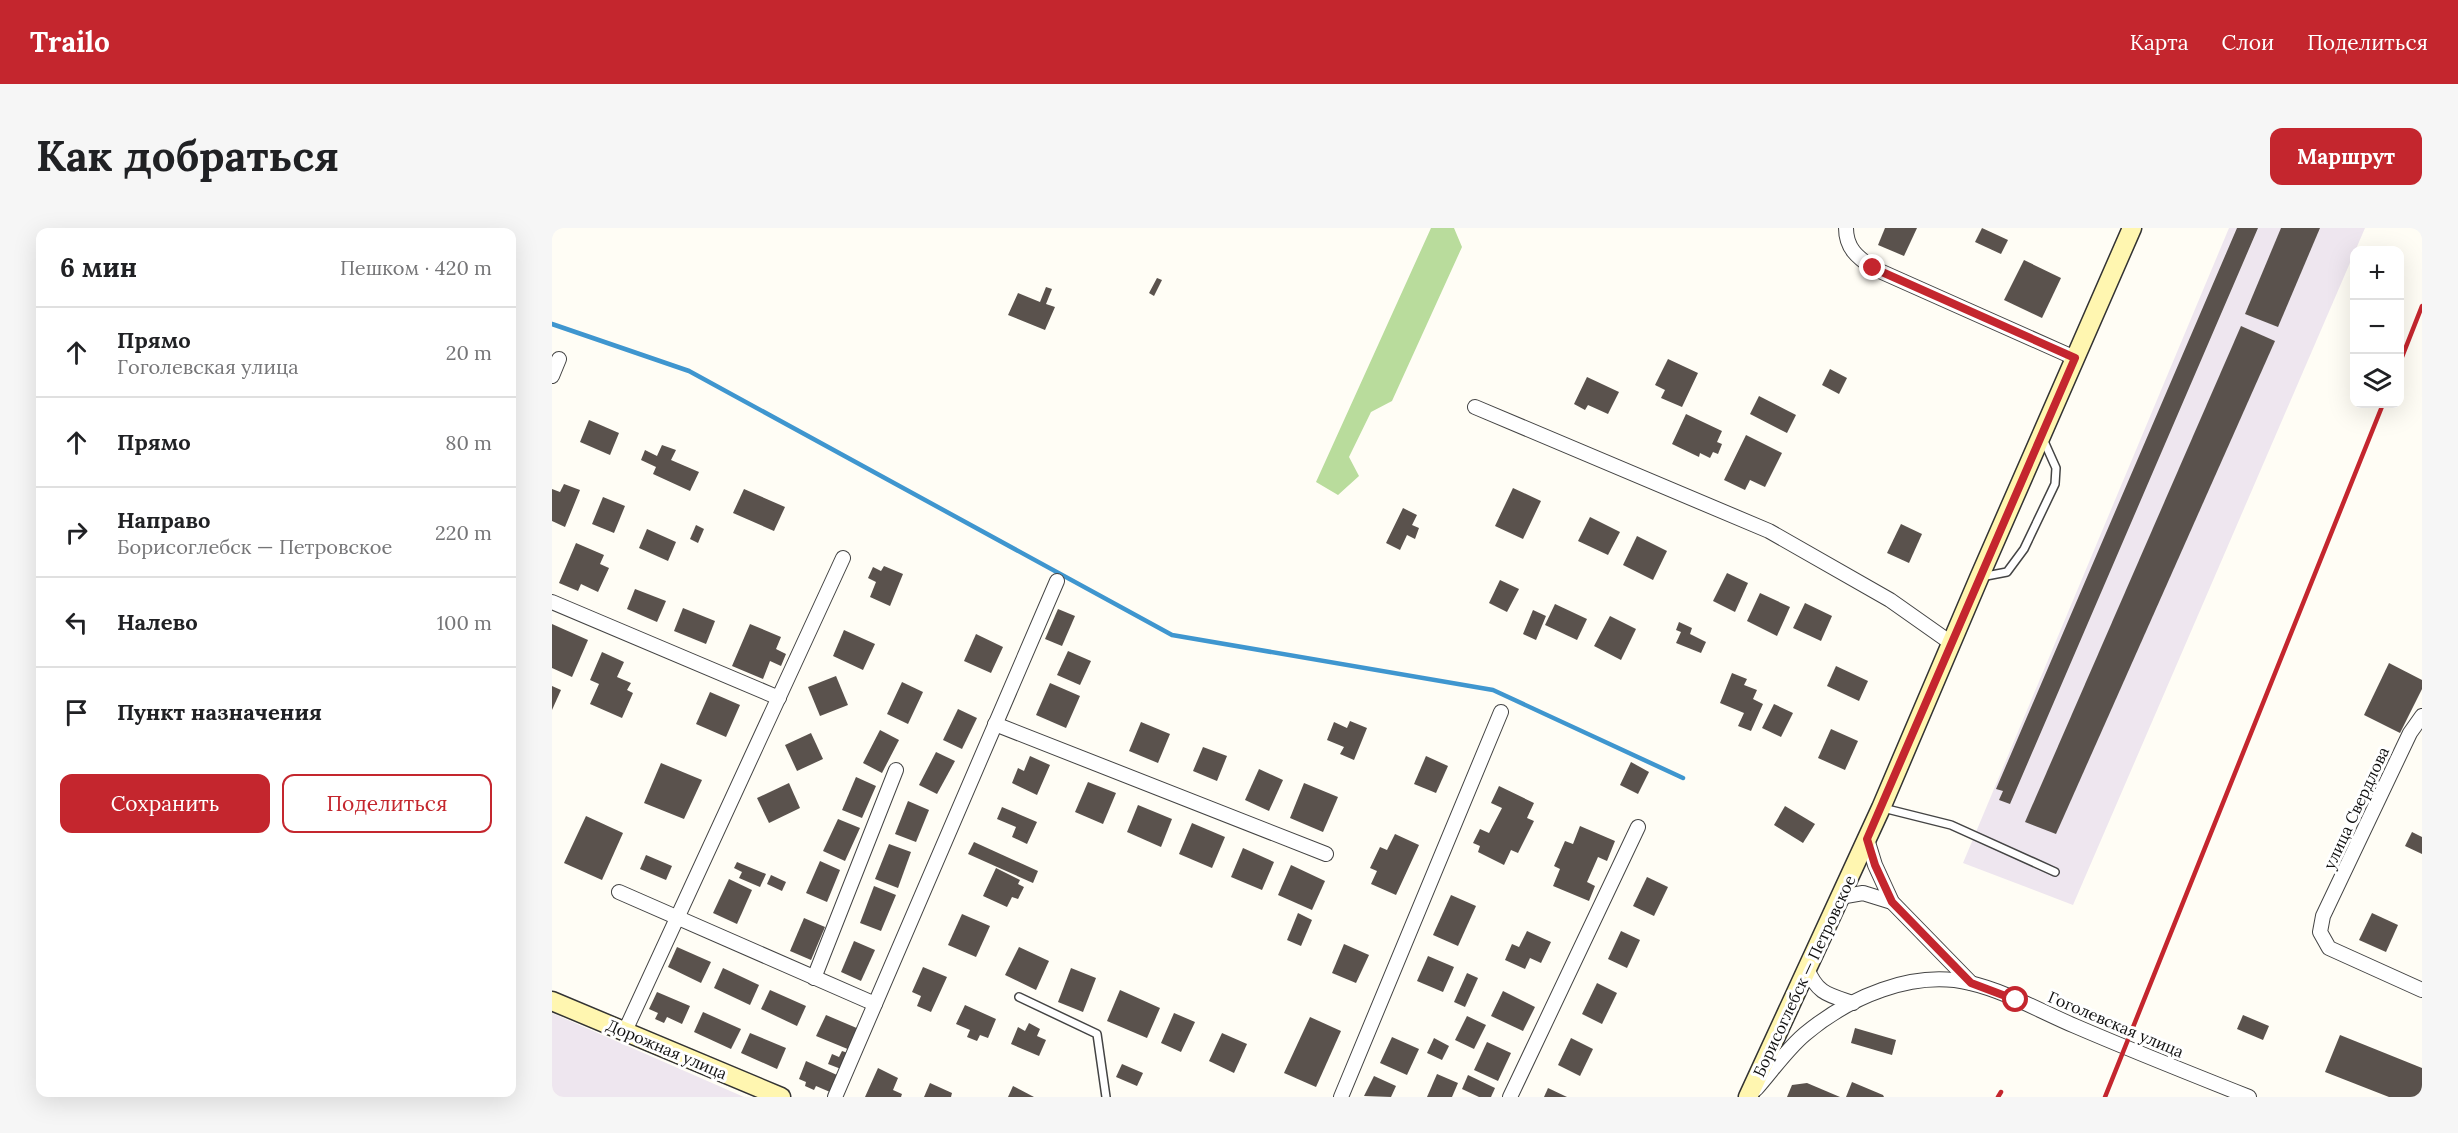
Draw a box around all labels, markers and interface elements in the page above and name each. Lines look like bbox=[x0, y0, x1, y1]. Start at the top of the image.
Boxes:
text: Trailo bbox=[30, 24, 110, 60]
text: Карта bbox=[2130, 29, 2189, 56]
text: Слои bbox=[2222, 29, 2274, 56]
text: Поделиться bbox=[2307, 29, 2428, 56]
button: Маршрут bbox=[2270, 128, 2422, 185]
text: Как добраться bbox=[36, 129, 339, 183]
map controls bbox=[2350, 246, 2404, 408]
button: + bbox=[2350, 246, 2404, 300]
text: 6 мин bbox=[60, 251, 137, 284]
route end bbox=[1859, 254, 1885, 280]
text: Пешком · 420 m bbox=[340, 255, 492, 280]
button: − bbox=[2350, 300, 2404, 354]
text: Прямо bbox=[117, 326, 191, 354]
icon: ahead bbox=[60, 336, 93, 369]
text: 20 m bbox=[446, 340, 492, 365]
text: Гоголевская улица bbox=[117, 354, 299, 379]
button: layers bbox=[2350, 354, 2404, 408]
icon: ahead bbox=[60, 426, 93, 459]
text: Прямо bbox=[117, 428, 191, 456]
text: 80 m bbox=[445, 430, 492, 455]
text: Направо bbox=[117, 506, 211, 534]
icon: right bbox=[60, 516, 93, 549]
text: 220 m bbox=[435, 520, 492, 545]
text: Борисоглебск — Петровское bbox=[117, 534, 392, 559]
icon: left bbox=[60, 606, 93, 639]
text: Налево bbox=[117, 608, 198, 636]
text: 100 m bbox=[437, 610, 492, 635]
icon: arrive bbox=[60, 696, 93, 729]
text: Пункт назначения bbox=[117, 698, 322, 726]
street label: улица Свердлова bbox=[2319, 744, 2393, 872]
button: Сохранить bbox=[60, 774, 270, 833]
button: Поделиться bbox=[282, 774, 492, 833]
street label: Борисоглебск — Петровское bbox=[1748, 872, 1860, 1080]
route start bbox=[2002, 986, 2028, 1012]
street label: Гоголевская улица bbox=[2045, 986, 2187, 1062]
street label: Дорожная улица bbox=[604, 1015, 730, 1083]

